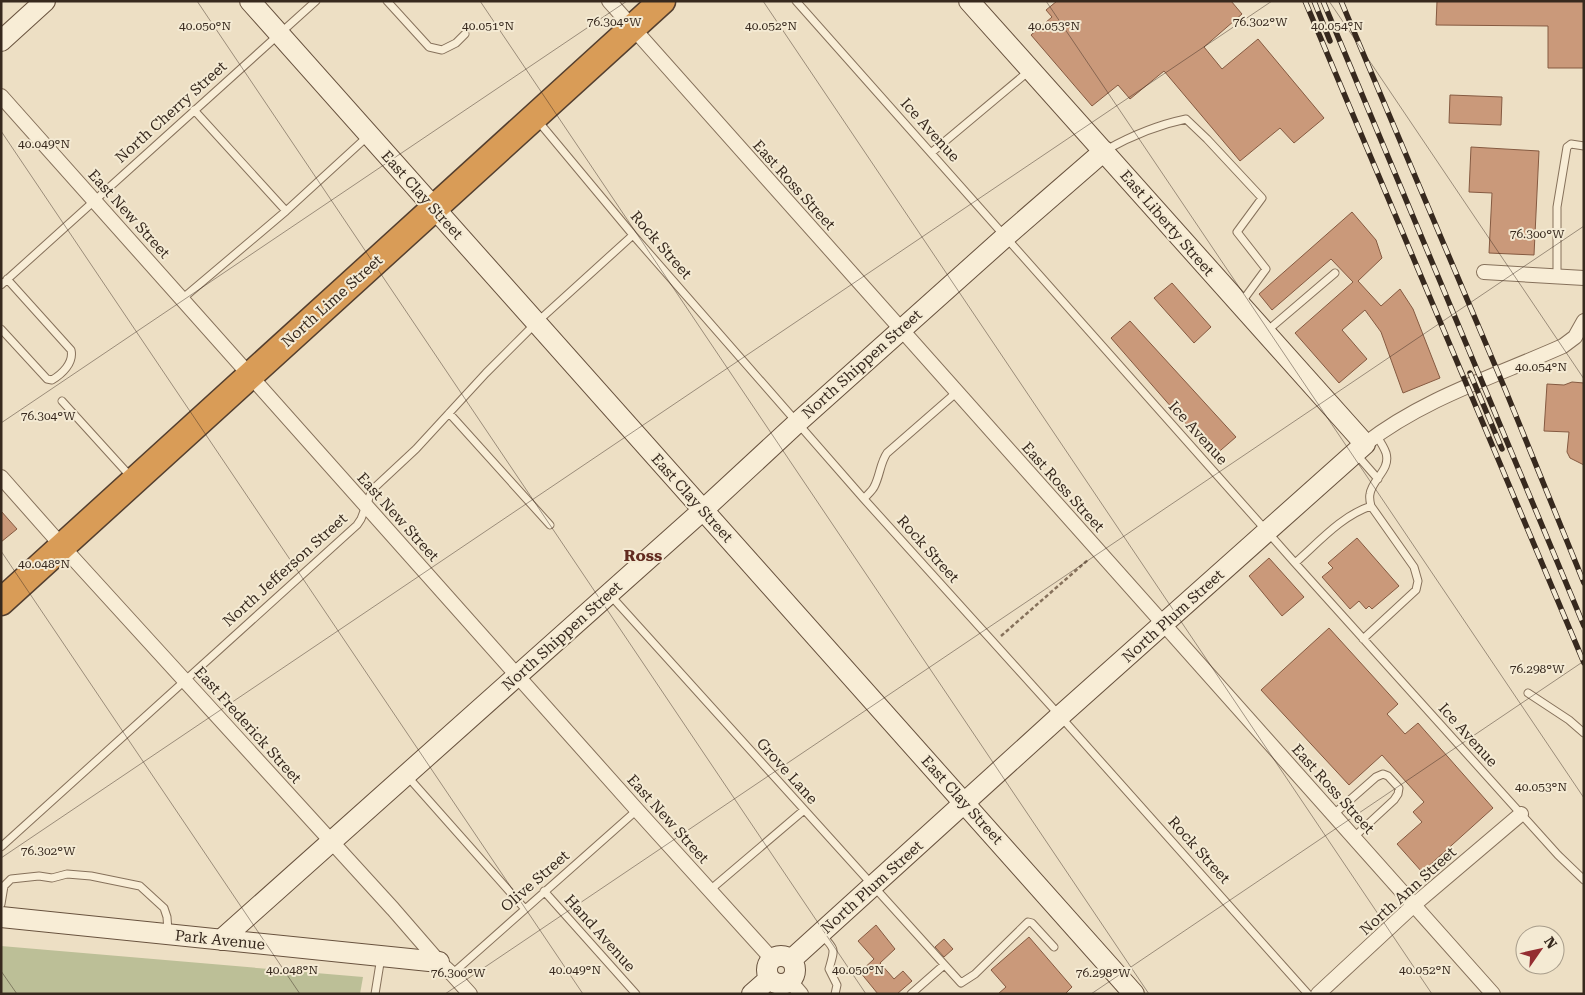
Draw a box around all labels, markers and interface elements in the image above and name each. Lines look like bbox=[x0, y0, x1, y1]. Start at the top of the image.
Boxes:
text: 76.304°W bbox=[587, 15, 642, 29]
text: 76.302°W bbox=[1233, 15, 1288, 29]
text: 40.050°N bbox=[179, 19, 231, 33]
text: 40.051°N bbox=[462, 19, 514, 33]
text: 40.052°N bbox=[745, 19, 797, 33]
text: 40.053°N bbox=[1028, 19, 1080, 33]
text: 40.054°N bbox=[1311, 19, 1363, 33]
street label: North Cherry Street bbox=[112, 57, 231, 167]
street label: Ice Avenue bbox=[897, 94, 963, 166]
street label: East Ross Street bbox=[749, 136, 839, 234]
text: 40.049°N bbox=[18, 137, 70, 151]
street label: East Clay Street bbox=[377, 147, 467, 243]
street label: East New Street bbox=[84, 166, 174, 262]
street label: East Liberty Street bbox=[1116, 166, 1218, 280]
street label: Rock Street bbox=[627, 207, 696, 283]
text: 76.300°W bbox=[1510, 227, 1565, 241]
street label: North Lime Street bbox=[278, 251, 386, 351]
street label: North Shippen Street bbox=[798, 305, 926, 422]
text: 40.054°N bbox=[1515, 360, 1567, 374]
street label: Ice Avenue bbox=[1165, 397, 1231, 469]
text: 76.304°W bbox=[21, 409, 76, 423]
street label: East Ross Street bbox=[1018, 438, 1108, 536]
street label: East Clay Street bbox=[647, 450, 737, 546]
street label: East New Street bbox=[353, 469, 443, 565]
street label: North Jefferson Street bbox=[219, 509, 351, 631]
street label: Rock Street bbox=[893, 512, 963, 587]
district label: Ross bbox=[624, 546, 662, 565]
text: 40.048°N bbox=[18, 557, 70, 571]
street label: North Plum Street bbox=[1118, 565, 1228, 666]
street label: North Shippen Street bbox=[498, 577, 626, 694]
text: 76.298°W bbox=[1510, 662, 1565, 676]
street label: East Frederick Street bbox=[191, 663, 305, 787]
street label: Ice Avenue bbox=[1435, 699, 1501, 771]
street label: Grove Lane bbox=[753, 734, 821, 808]
street label: East Ross Street bbox=[1288, 740, 1378, 838]
street label: East Clay Street bbox=[917, 752, 1007, 848]
street label: East New Street bbox=[623, 771, 713, 867]
text: 40.053°N bbox=[1515, 780, 1567, 794]
street label: Rock Street bbox=[1164, 813, 1234, 888]
street label: North Plum Street bbox=[817, 836, 927, 937]
street label: North Ann Street bbox=[1356, 843, 1460, 939]
text: 76.302°W bbox=[21, 844, 76, 858]
street label: Olive Street bbox=[497, 846, 573, 916]
street label: Hand Avenue bbox=[561, 891, 639, 975]
north arrow bbox=[1515, 925, 1565, 975]
street label: Park Avenue bbox=[174, 926, 266, 954]
text: N bbox=[1541, 934, 1561, 952]
text: 40.048°N bbox=[266, 963, 318, 977]
text: 40.049°N bbox=[549, 963, 601, 977]
text: 40.050°N bbox=[832, 963, 884, 977]
text: 40.052°N bbox=[1399, 963, 1451, 977]
text: 76.300°W bbox=[431, 966, 486, 980]
text: 76.298°W bbox=[1076, 966, 1131, 980]

